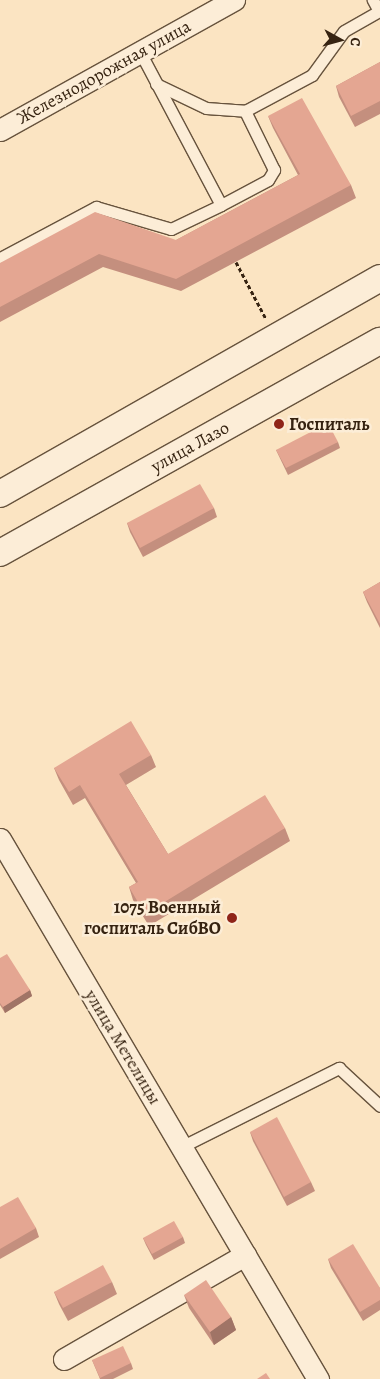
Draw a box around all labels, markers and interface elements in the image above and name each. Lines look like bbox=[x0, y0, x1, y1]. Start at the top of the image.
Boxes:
street label: Железнодорожная улица bbox=[13, 15, 195, 129]
north arrow bbox=[315, 15, 365, 65]
text: С bbox=[345, 36, 365, 47]
place label: Госпиталь bbox=[289, 413, 370, 435]
street label: улица Лазо bbox=[147, 417, 233, 477]
marker: Госпиталь bbox=[273, 418, 285, 430]
place label: 1075 Военный госпиталь СибВО bbox=[84, 897, 221, 940]
marker: 1075 Военный госпиталь СибВО bbox=[225, 911, 239, 925]
street label: улица Метелицы bbox=[80, 986, 166, 1108]

